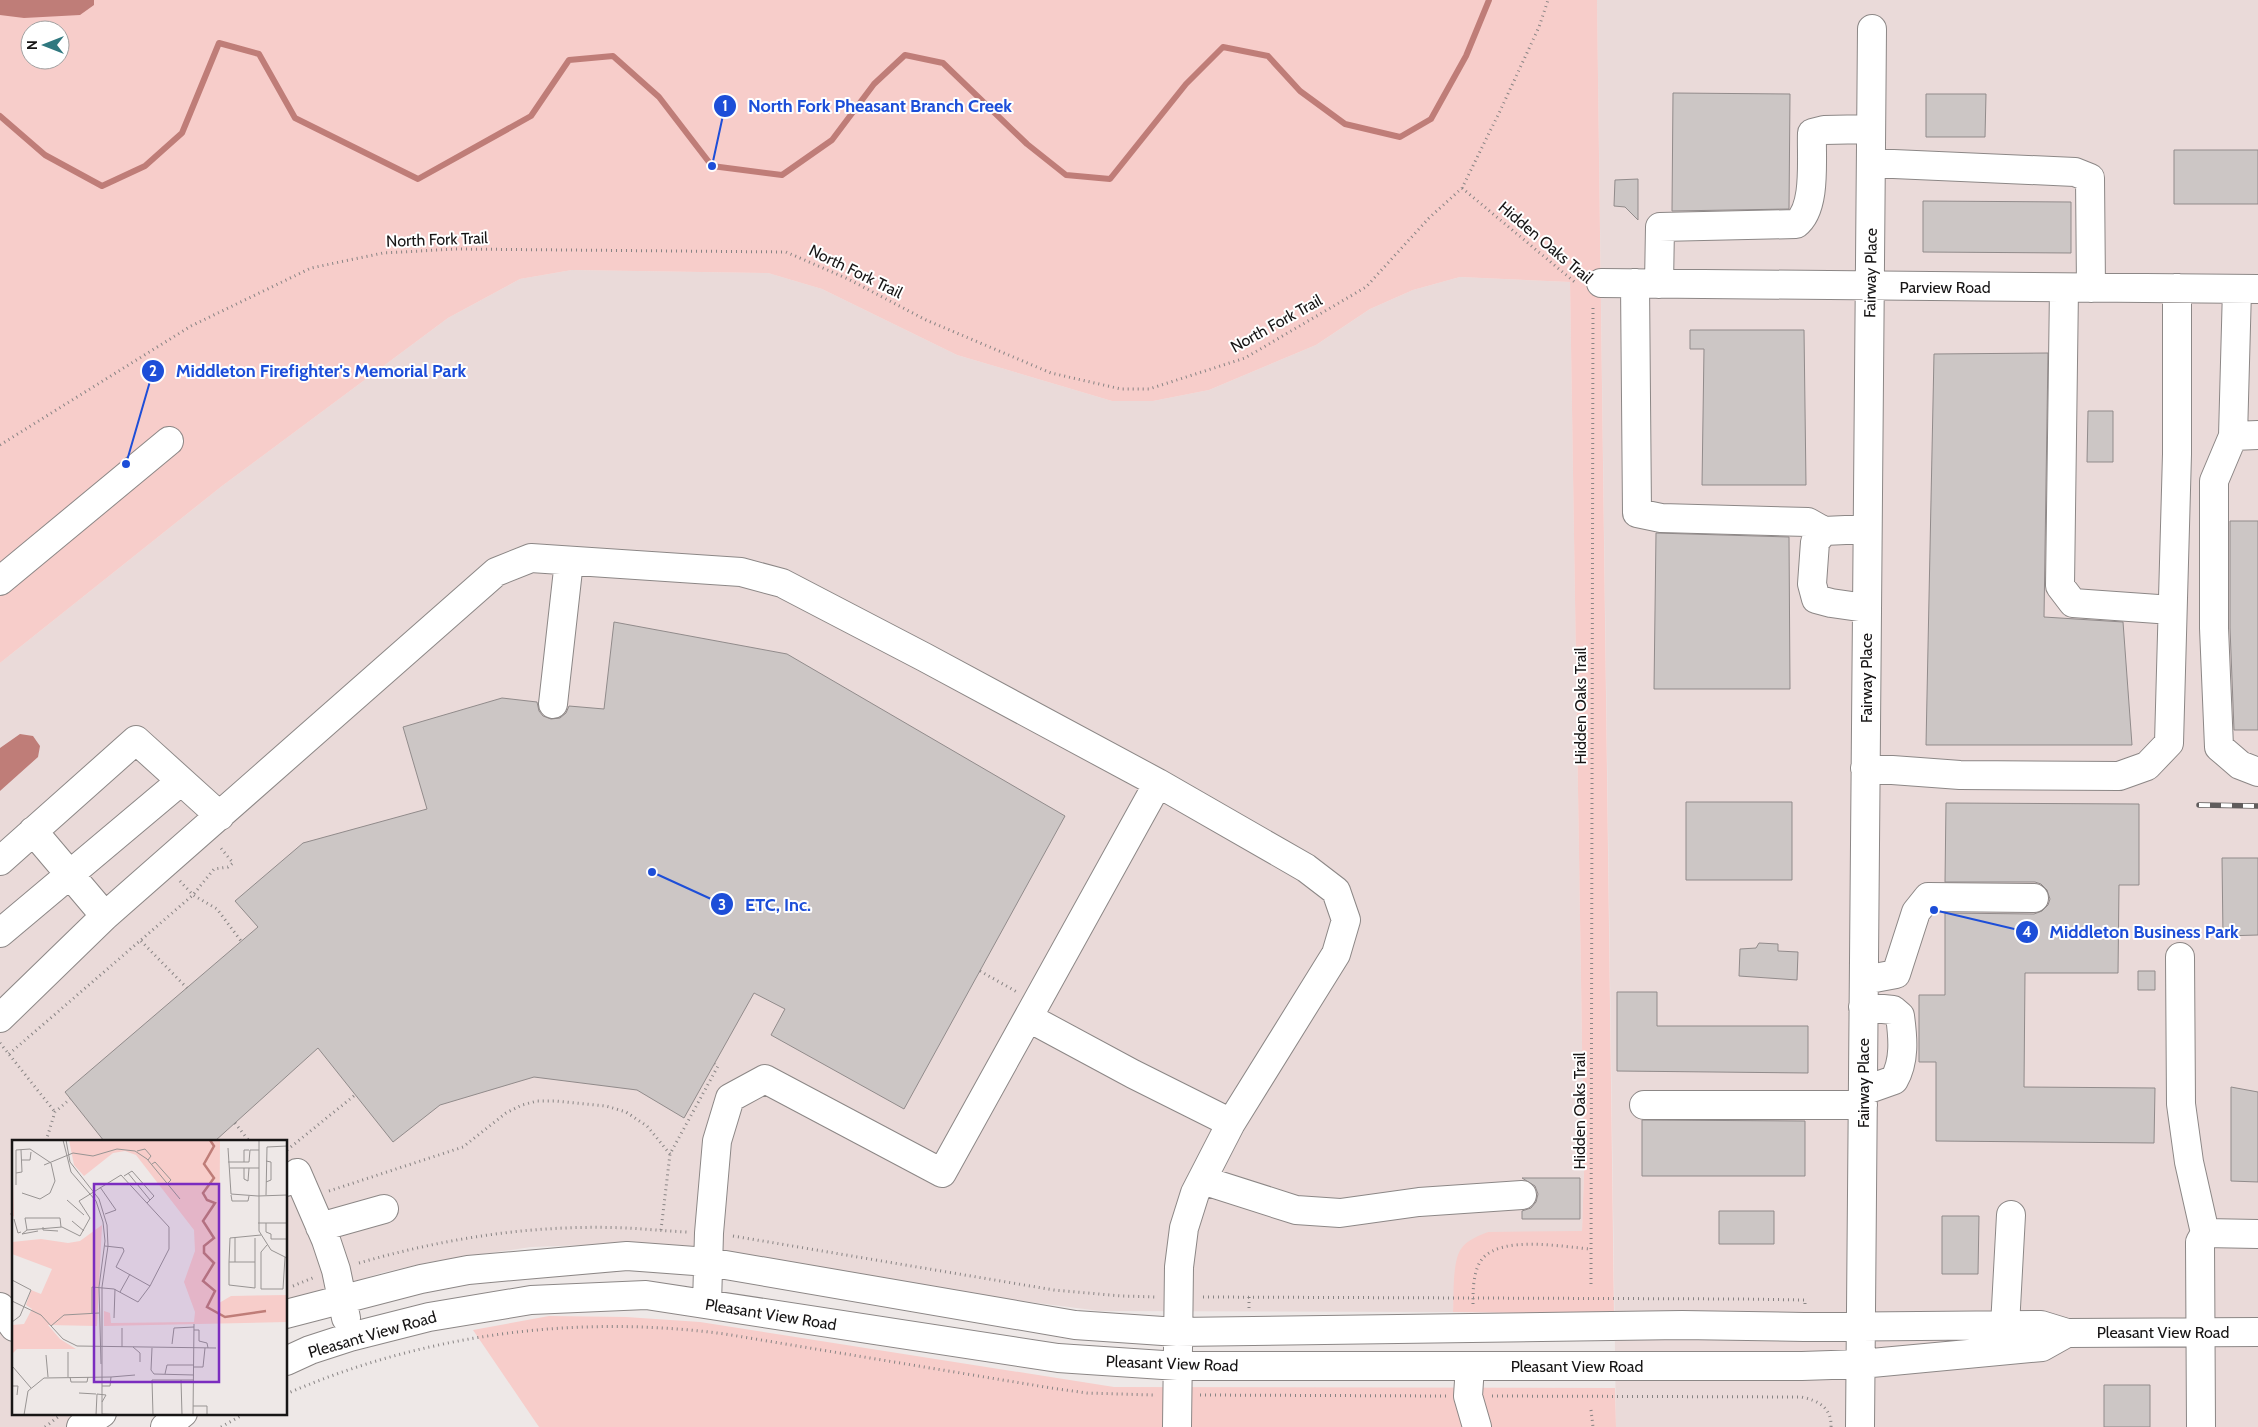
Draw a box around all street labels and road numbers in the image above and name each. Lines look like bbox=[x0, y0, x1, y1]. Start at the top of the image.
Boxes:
street label: Hidden Oaks Trail bbox=[1495, 197, 1597, 287]
street label: North Fork Trail bbox=[386, 228, 488, 251]
street label: Fairway Place bbox=[1860, 228, 1881, 318]
street label: North Fork Trail bbox=[806, 241, 906, 302]
street label: Parview Road bbox=[1899, 278, 1991, 297]
street label: North Fork Trail bbox=[1227, 290, 1326, 356]
street label: Fairway Place bbox=[1857, 633, 1876, 723]
street label: Hidden Oaks Trail bbox=[1571, 647, 1590, 765]
street label: Fairway Place bbox=[1854, 1038, 1873, 1128]
street label: Hidden Oaks Trail bbox=[1570, 1052, 1589, 1170]
street label: Pleasant View Road bbox=[704, 1295, 838, 1334]
street label: Pleasant View Road bbox=[306, 1307, 439, 1362]
street label: Pleasant View Road bbox=[2097, 1323, 2229, 1342]
street label: Pleasant View Road bbox=[1105, 1352, 1239, 1375]
street label: Pleasant View Road bbox=[1511, 1357, 1643, 1376]

